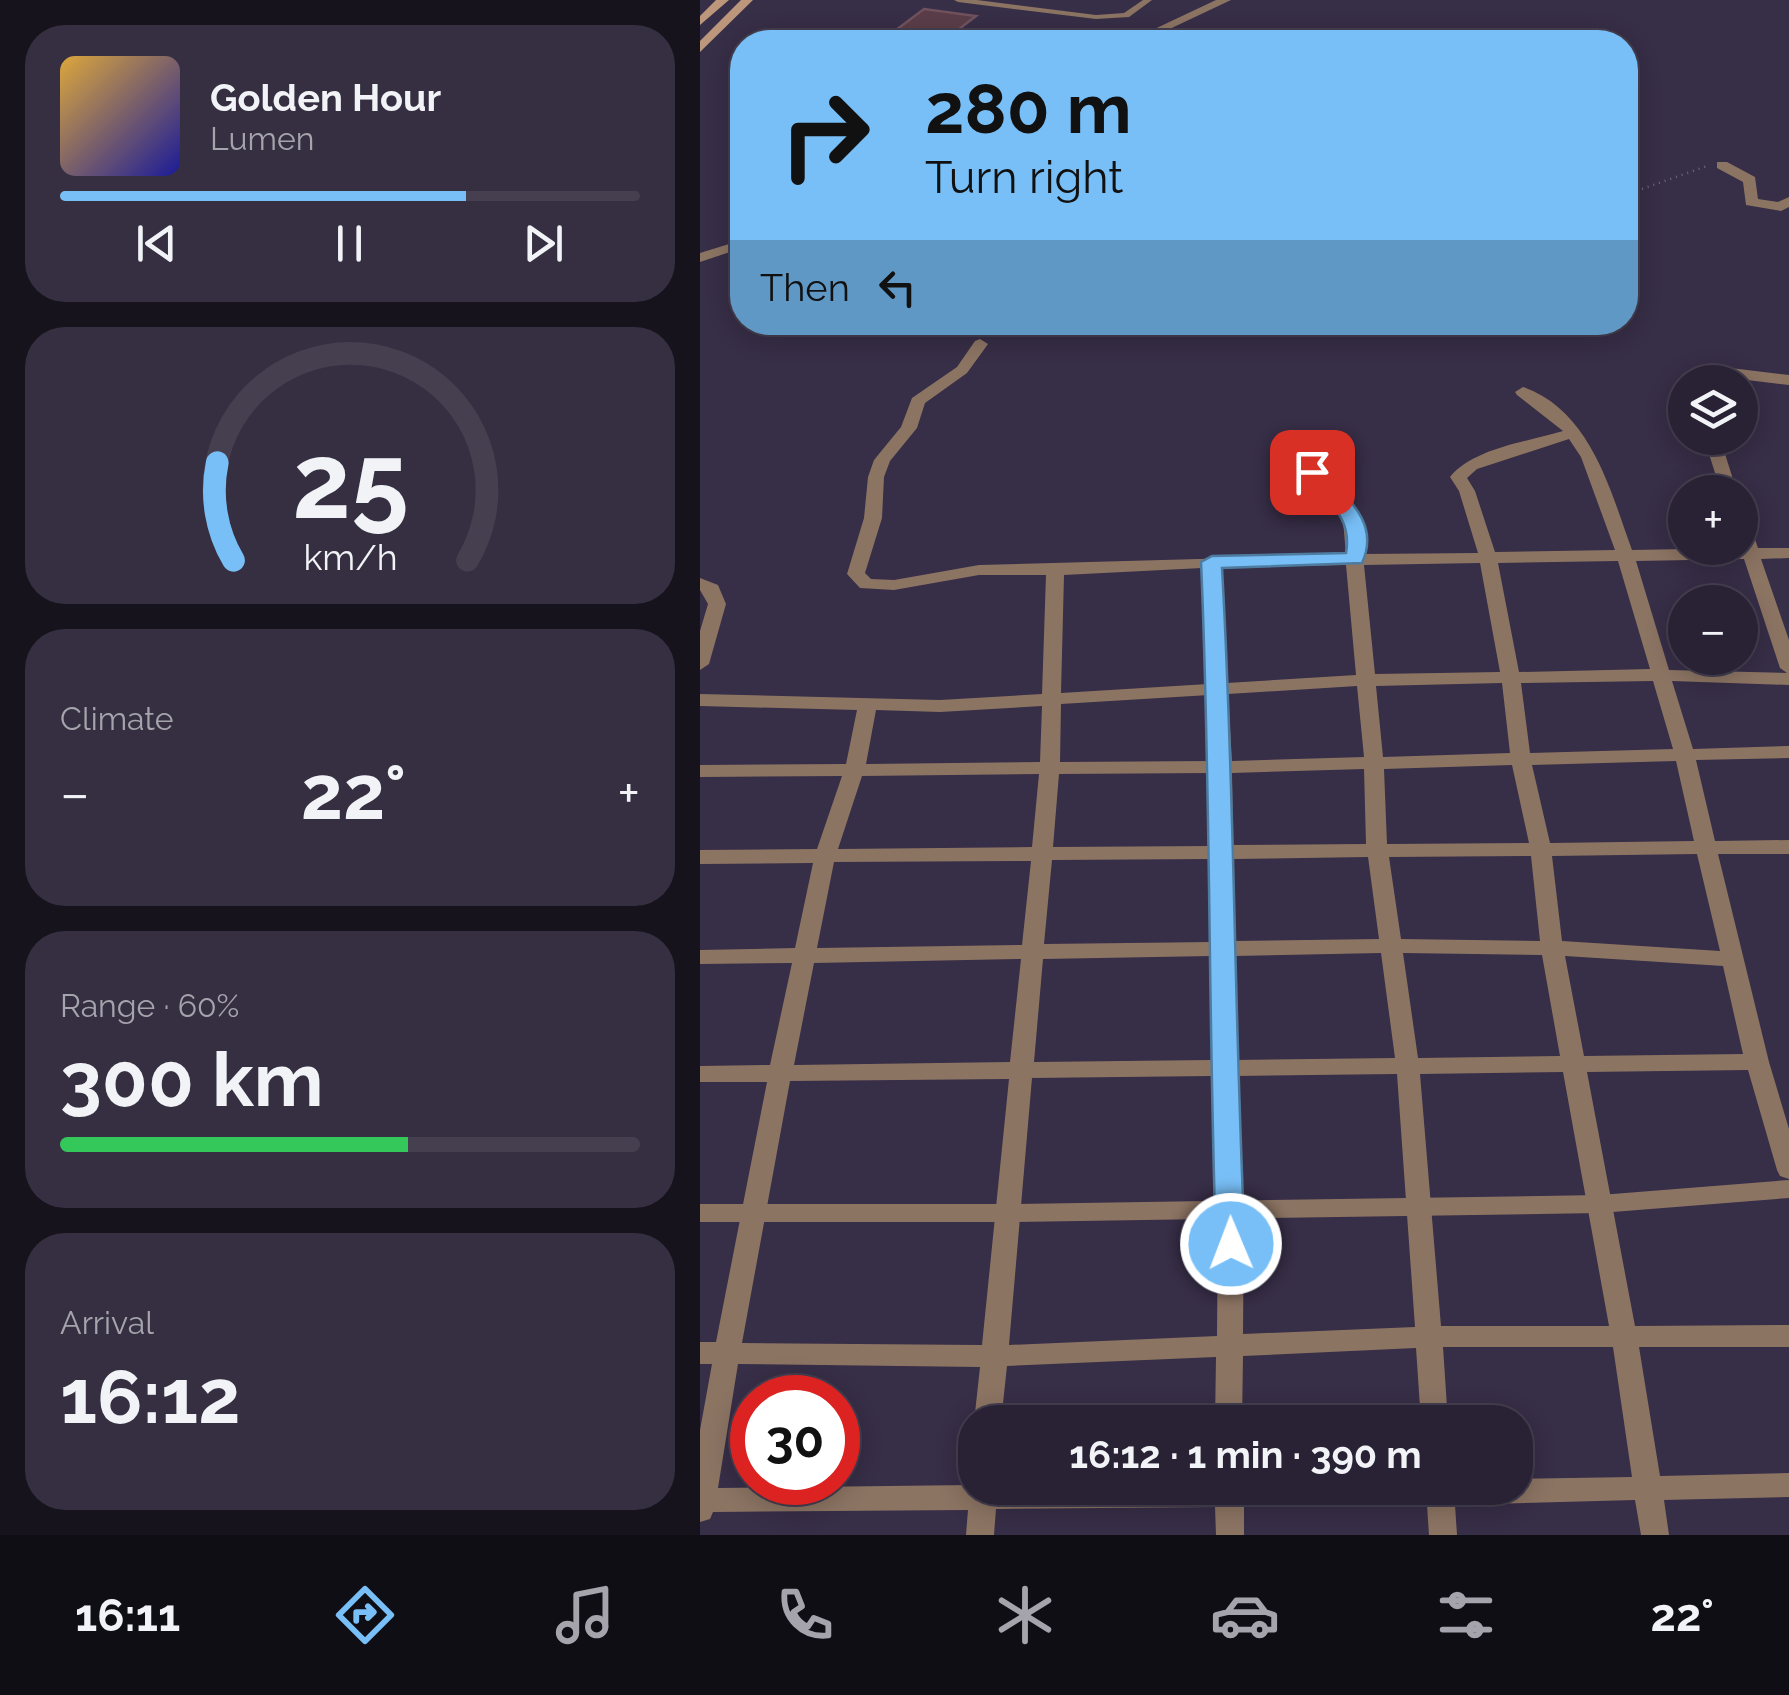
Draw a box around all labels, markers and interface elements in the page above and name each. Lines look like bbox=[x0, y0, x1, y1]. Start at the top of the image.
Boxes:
text: 280 m bbox=[925, 67, 1132, 149]
icon: right bbox=[760, 70, 890, 200]
text: Golden Hour bbox=[210, 75, 441, 120]
text: Lumen bbox=[210, 120, 314, 157]
text: Turn right bbox=[925, 151, 1123, 204]
icon: previous bbox=[129, 216, 184, 271]
icon: pause bbox=[322, 216, 377, 271]
icon: next bbox=[516, 216, 571, 271]
icon: left bbox=[870, 260, 925, 315]
text: Then bbox=[760, 265, 850, 310]
map controls bbox=[1668, 365, 1758, 675]
button: layers bbox=[1668, 365, 1758, 455]
text: 25 bbox=[292, 420, 408, 542]
pin bbox=[1270, 430, 1355, 515]
icon: arrive bbox=[1285, 445, 1340, 500]
button: + bbox=[1668, 475, 1758, 565]
text: km/h bbox=[303, 536, 397, 578]
button: − bbox=[1668, 585, 1758, 675]
text: Climate bbox=[60, 700, 174, 737]
text: 22° bbox=[301, 748, 406, 837]
text: − bbox=[60, 761, 90, 826]
text: + bbox=[617, 761, 640, 826]
text: Range · 60% bbox=[60, 987, 239, 1024]
text: 300 km bbox=[60, 1035, 324, 1124]
position arrow bbox=[1179, 1192, 1283, 1296]
text: Arrival bbox=[60, 1304, 154, 1341]
text: 16:12 bbox=[60, 1352, 240, 1441]
speed limit sign: 30 bbox=[730, 1375, 860, 1505]
text: 16:12 · 1 min · 390 m bbox=[1069, 1432, 1422, 1477]
icon: directions bbox=[330, 1580, 400, 1650]
icon: music bbox=[550, 1580, 620, 1650]
icon: phone bbox=[770, 1580, 840, 1650]
icon: climate bbox=[990, 1580, 1060, 1650]
icon: car bbox=[1210, 1580, 1280, 1650]
icon: filters bbox=[1431, 1580, 1501, 1650]
text: 16:11 bbox=[75, 1589, 180, 1642]
text: 22° bbox=[1651, 1589, 1714, 1642]

